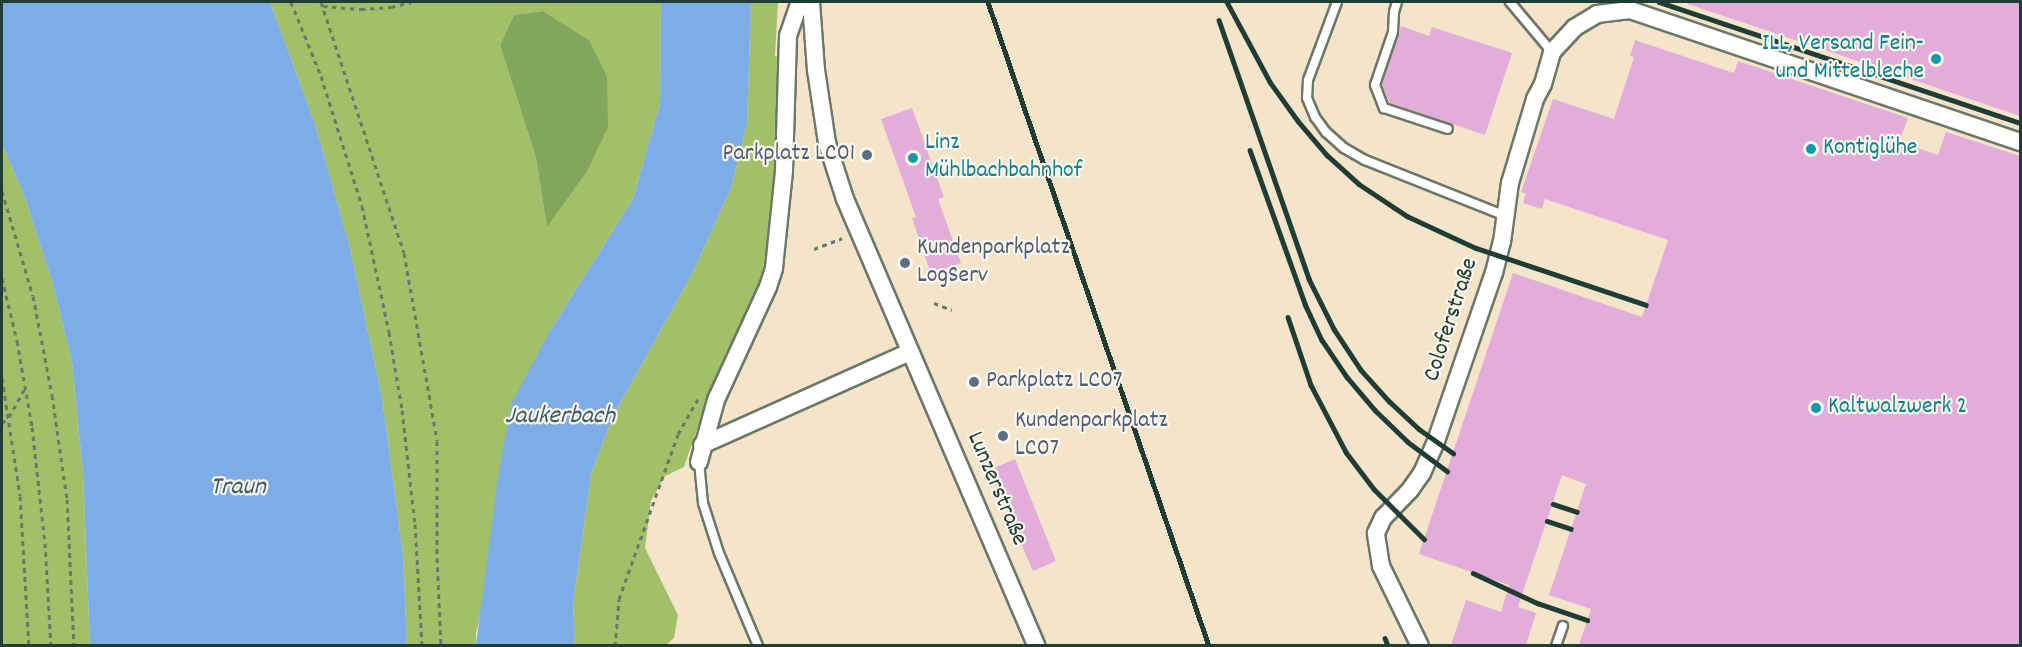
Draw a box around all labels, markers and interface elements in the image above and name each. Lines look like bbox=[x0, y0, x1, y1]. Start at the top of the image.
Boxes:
place label: ILL, Versand Fein- und Mittelbleche bbox=[1762, 31, 1924, 87]
marker: ILL, Versand Fein- und Mittelbleche bbox=[1929, 52, 1943, 66]
place label: Linz Mühlbachbahnhof bbox=[925, 130, 1082, 186]
place label: Kontiglühe bbox=[1823, 135, 1917, 163]
place label: Parkplatz LC01 bbox=[723, 141, 855, 169]
marker: Kontiglühe bbox=[1804, 142, 1818, 156]
marker: Parkplatz LC01 bbox=[860, 148, 874, 162]
marker: Linz Mühlbachbahnhof bbox=[906, 151, 920, 165]
place label: Kundenparkplatz LogServ bbox=[917, 235, 1069, 291]
street label: Coloferstraße bbox=[1419, 255, 1485, 385]
marker: Kundenparkplatz LogServ bbox=[898, 256, 912, 270]
place label: Parkplatz LC07 bbox=[986, 368, 1122, 396]
marker: Parkplatz LC07 bbox=[967, 375, 981, 389]
place label: Kaltwalzwerk 2 bbox=[1828, 394, 1967, 422]
water label: Jaukerbach bbox=[505, 401, 615, 433]
marker: Kaltwalzwerk 2 bbox=[1809, 401, 1823, 415]
place label: Kundenparkplatz LC07 bbox=[1015, 408, 1167, 464]
street label: Lunzerstraße bbox=[959, 428, 1033, 550]
marker: Kundenparkplatz LC07 bbox=[996, 429, 1010, 443]
water label: Traun bbox=[210, 472, 266, 504]

